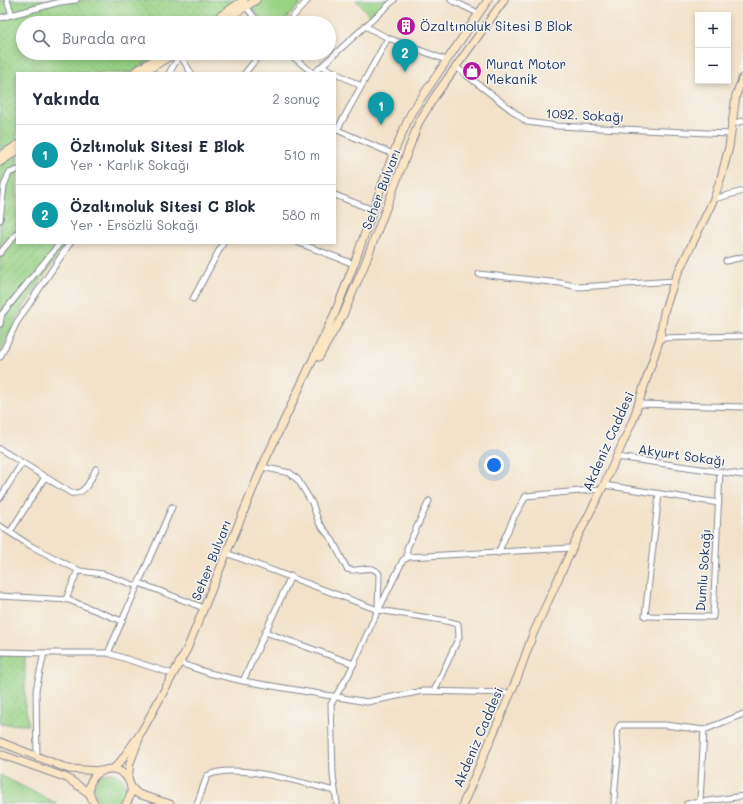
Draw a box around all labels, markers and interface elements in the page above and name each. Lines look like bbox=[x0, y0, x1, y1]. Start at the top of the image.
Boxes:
map controls bbox=[695, 12, 731, 84]
button: + bbox=[695, 12, 731, 48]
building icon: Özaltınoluk Sitesi B Blok bbox=[395, 15, 417, 37]
search box bbox=[16, 16, 336, 60]
place label: Özaltınoluk Sitesi B Blok bbox=[420, 17, 573, 34]
icon: search bbox=[30, 27, 52, 49]
text: Burada ara bbox=[62, 28, 146, 48]
pin: 2 bbox=[392, 39, 418, 72]
button: − bbox=[695, 48, 731, 84]
place label: Murat Motor Mekanik bbox=[486, 55, 566, 87]
shop icon: Murat Motor Mekanik bbox=[461, 60, 483, 82]
text: Yakında bbox=[32, 87, 100, 109]
text: 2 sonuç bbox=[273, 90, 320, 107]
pin: 1 bbox=[368, 92, 394, 125]
street label: 1092. Sokağı bbox=[545, 104, 625, 125]
text: Özltınoluk Sitesi E Blok bbox=[70, 136, 245, 156]
text: 1 bbox=[42, 146, 48, 163]
text: 510 m bbox=[284, 146, 320, 163]
street label: Seher Bulvarı bbox=[357, 146, 404, 232]
text: Yer · Karlık Sokağı bbox=[70, 156, 190, 173]
text: Özaltınoluk Sitesi C Blok bbox=[70, 196, 256, 216]
text: 2 bbox=[41, 206, 49, 223]
text: 580 m bbox=[282, 206, 320, 223]
text: Yer · Ersözlü Sokağı bbox=[70, 216, 199, 233]
street label: Akdeniz Caddesi bbox=[578, 388, 637, 493]
street label: Akyurt Sokağı bbox=[637, 440, 727, 469]
your location bbox=[484, 455, 504, 475]
street label: Seher Bulvarı bbox=[187, 517, 234, 603]
street label: Dumlu Sokağı bbox=[691, 528, 714, 612]
street label: Akdeniz Caddesi bbox=[449, 684, 506, 789]

